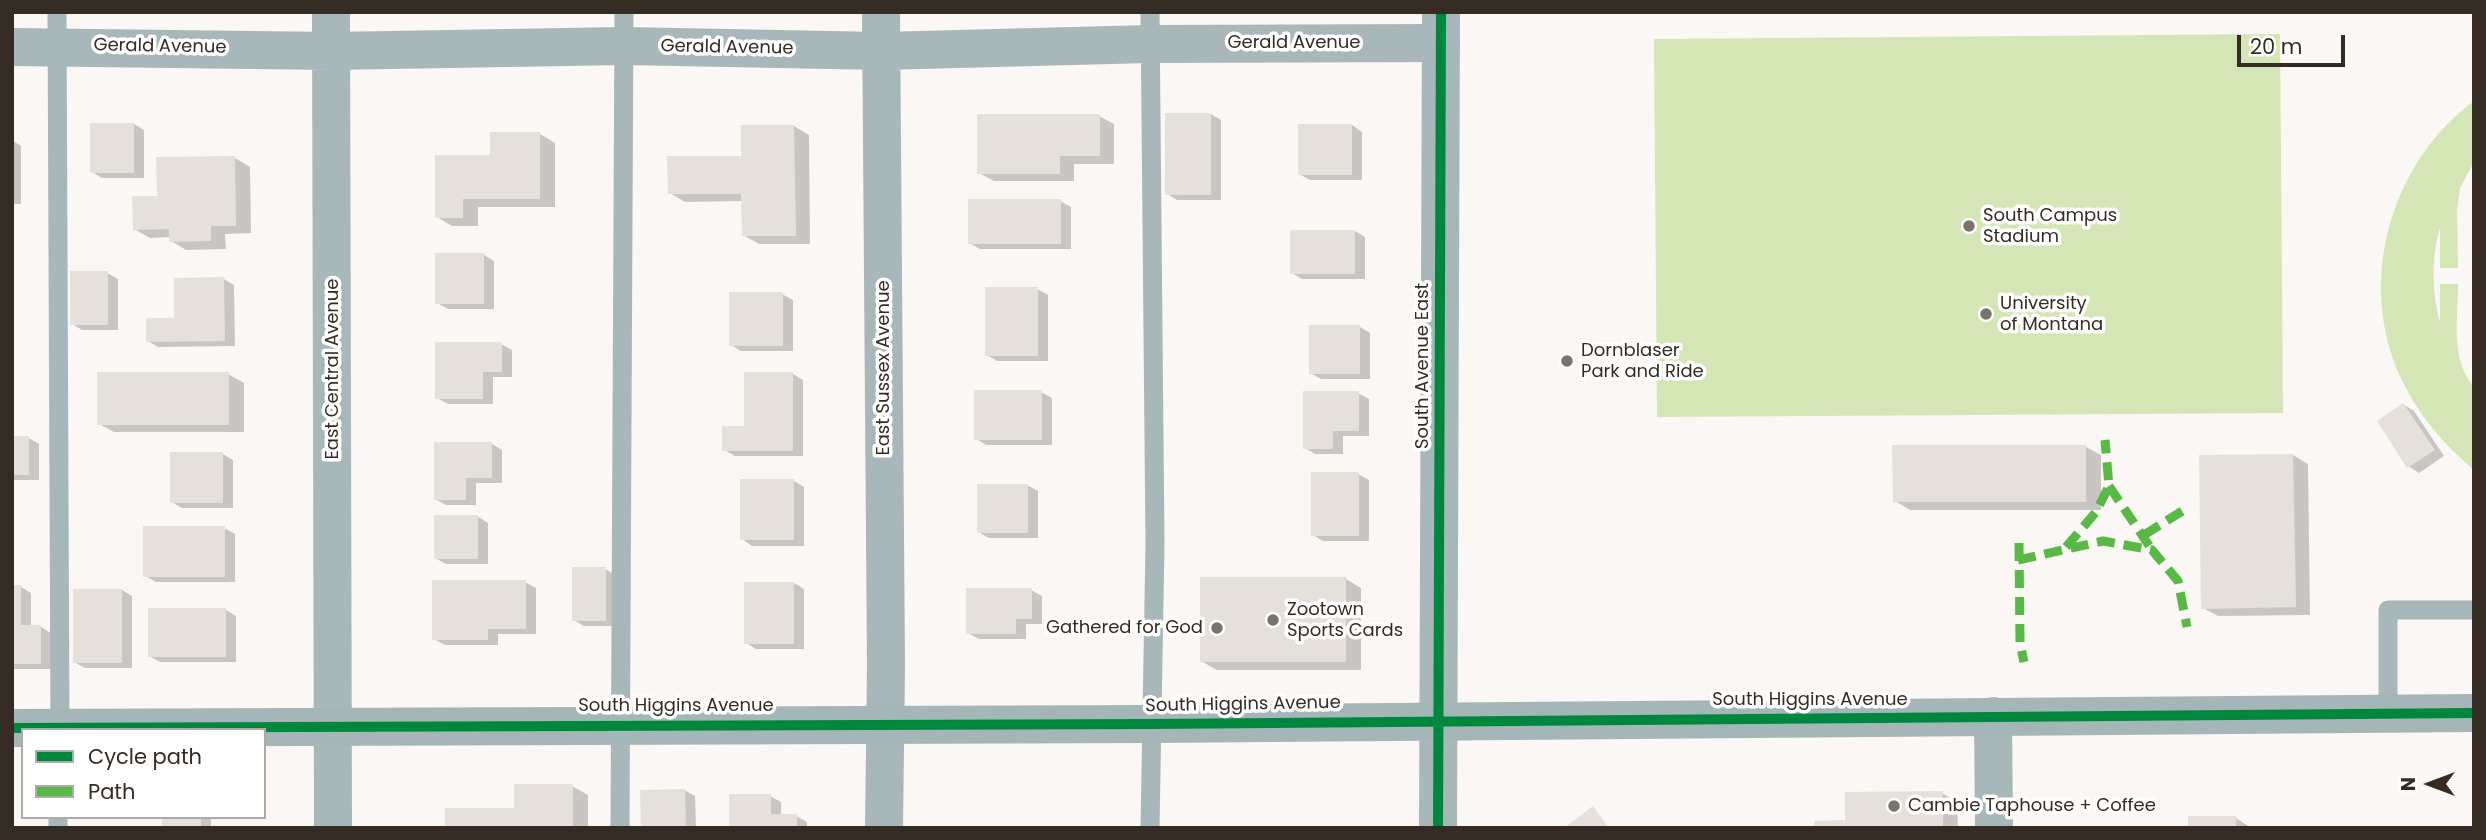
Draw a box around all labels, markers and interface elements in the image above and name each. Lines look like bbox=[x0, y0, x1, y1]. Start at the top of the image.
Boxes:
scale bar bbox=[2241, 21, 2350, 65]
street label: Gerald Avenue bbox=[1227, 32, 1361, 54]
text: 20 m bbox=[2250, 32, 2303, 61]
street label: Gerald Avenue bbox=[93, 35, 227, 59]
street label: Gerald Avenue bbox=[660, 36, 794, 60]
place label: South Campus Stadium bbox=[1983, 205, 2117, 248]
marker: South Campus Stadium bbox=[1961, 218, 1977, 234]
street label: East Central Avenue bbox=[322, 279, 344, 459]
street label: East Sussex Avenue bbox=[873, 280, 895, 456]
street label: South Avenue East bbox=[1412, 283, 1434, 449]
place label: University of Montana bbox=[2000, 293, 2103, 336]
marker: University of Montana bbox=[1978, 306, 1994, 322]
place label: Dornblaser Park and Ride bbox=[1581, 340, 1704, 382]
marker: Dornblaser Park and Ride bbox=[1559, 353, 1575, 369]
place label: Zootown Sports Cards bbox=[1287, 599, 1403, 642]
marker: Zootown Sports Cards bbox=[1265, 612, 1281, 628]
place label: Gathered for God bbox=[1046, 617, 1203, 639]
marker: Gathered for God bbox=[1209, 620, 1225, 636]
street label: South Higgins Avenue bbox=[1712, 689, 1908, 711]
street label: South Higgins Avenue bbox=[1145, 692, 1341, 718]
street label: South Higgins Avenue bbox=[578, 695, 774, 717]
legend bbox=[21, 728, 266, 819]
text: Cycle path bbox=[88, 742, 202, 771]
north arrow bbox=[2395, 749, 2465, 819]
text: Path bbox=[88, 777, 135, 806]
text: N bbox=[2395, 777, 2422, 791]
place label: Cambie Taphouse + Coffee bbox=[1908, 795, 2156, 817]
marker: Cambie Taphouse + Coffee bbox=[1886, 798, 1902, 814]

